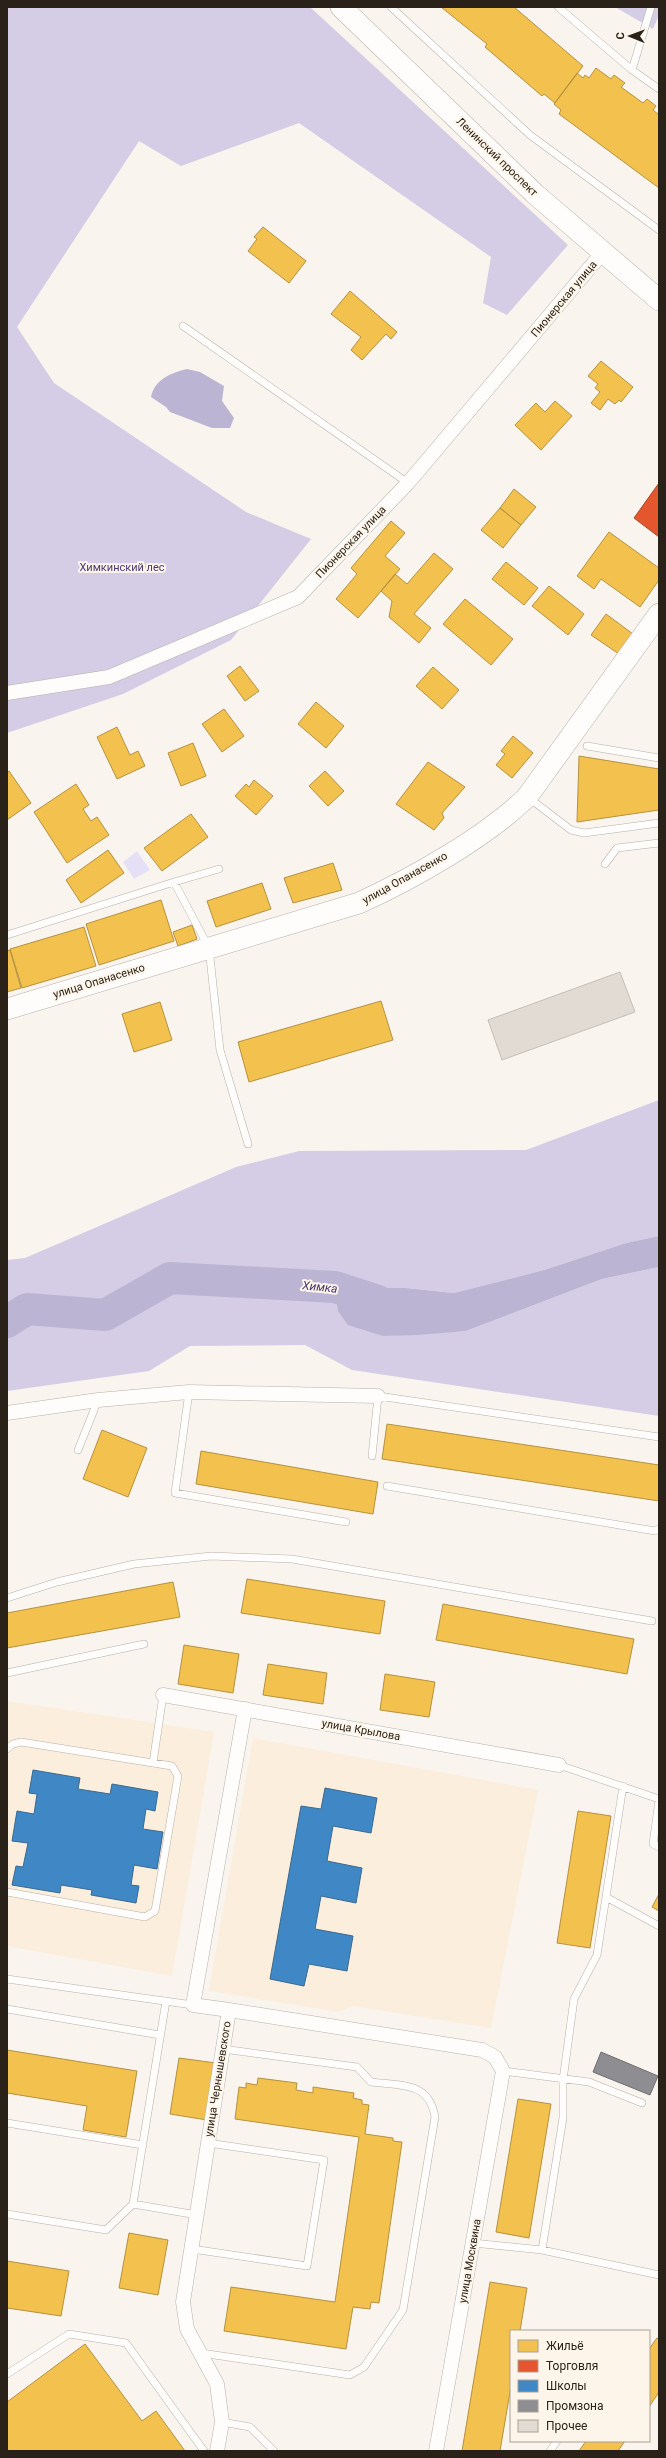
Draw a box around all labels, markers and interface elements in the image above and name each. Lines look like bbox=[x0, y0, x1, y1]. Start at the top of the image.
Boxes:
north arrow bbox=[610, 16, 650, 56]
text: С bbox=[614, 32, 627, 40]
street label: Ленинский проспект bbox=[454, 115, 541, 200]
street label: Пионерская улица bbox=[528, 258, 600, 340]
street label: Пионерская улица bbox=[313, 503, 389, 581]
park label: Химкинский лес bbox=[79, 561, 165, 574]
street label: улица Опанасенко bbox=[360, 849, 450, 907]
street label: улица Опанасенко bbox=[52, 961, 146, 1001]
water label: Химка bbox=[301, 1278, 338, 1296]
street label: улица Крылова bbox=[321, 1717, 401, 1743]
street label: улица Чернышевского bbox=[202, 2020, 234, 2138]
street label: улица Москвина bbox=[456, 2218, 484, 2304]
legend bbox=[510, 2330, 650, 2442]
text: Жильё bbox=[546, 2339, 584, 2353]
text: Торговля bbox=[546, 2359, 598, 2373]
text: Школы bbox=[546, 2379, 587, 2393]
text: Промзона bbox=[546, 2399, 603, 2413]
text: Прочее bbox=[546, 2419, 587, 2433]

